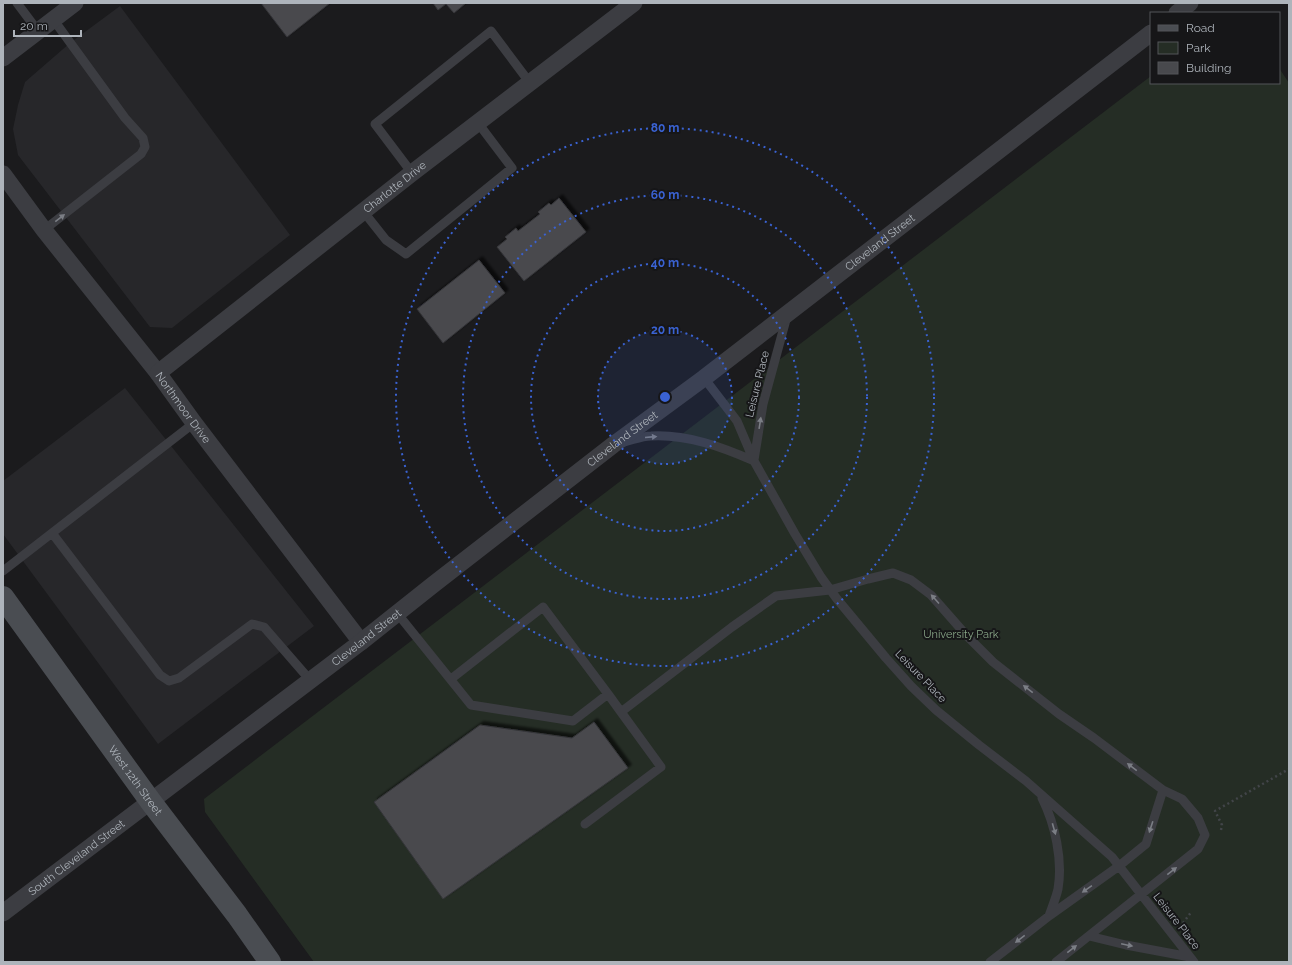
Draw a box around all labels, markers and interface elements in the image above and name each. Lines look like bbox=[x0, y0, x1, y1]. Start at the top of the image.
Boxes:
scale bar bbox=[14, 12, 81, 38]
legend bbox=[1150, 12, 1280, 84]
text: 20 m bbox=[20, 19, 48, 33]
text: Road bbox=[1186, 21, 1215, 35]
text: Park bbox=[1186, 41, 1211, 55]
text: Building bbox=[1186, 61, 1232, 75]
text: 80 m bbox=[651, 121, 679, 135]
street label: Charlotte Drive bbox=[361, 158, 429, 216]
text: 60 m bbox=[651, 188, 679, 202]
street label: Cleveland Street bbox=[843, 211, 918, 274]
one-way arrow bbox=[55, 213, 66, 222]
text: 40 m bbox=[651, 256, 679, 270]
text: 20 m bbox=[651, 323, 679, 337]
street label: Leisure Place bbox=[743, 349, 772, 419]
street label: Northmoor Drive bbox=[152, 370, 213, 446]
centre of rings bbox=[658, 390, 672, 404]
street label: Cleveland Street bbox=[585, 408, 660, 470]
one-way arrow bbox=[757, 416, 763, 429]
one-way arrow bbox=[644, 433, 657, 440]
one-way arrow bbox=[930, 594, 939, 604]
street label: Cleveland Street bbox=[329, 606, 404, 669]
park label: University Park bbox=[923, 628, 999, 641]
street label: Leisure Place bbox=[892, 647, 949, 706]
one-way arrow bbox=[1022, 685, 1033, 693]
street label: West 12th Street bbox=[105, 743, 165, 818]
one-way arrow bbox=[1126, 762, 1137, 771]
street label: South Cleveland Street bbox=[26, 817, 128, 898]
one-way arrow bbox=[1148, 821, 1154, 833]
one-way arrow bbox=[1051, 824, 1057, 836]
one-way arrow bbox=[1167, 866, 1178, 875]
one-way arrow bbox=[1082, 885, 1093, 893]
street label: Leisure Place bbox=[1150, 890, 1203, 953]
one-way arrow bbox=[1014, 935, 1025, 943]
one-way arrow bbox=[1121, 942, 1133, 948]
one-way arrow bbox=[1067, 945, 1078, 953]

